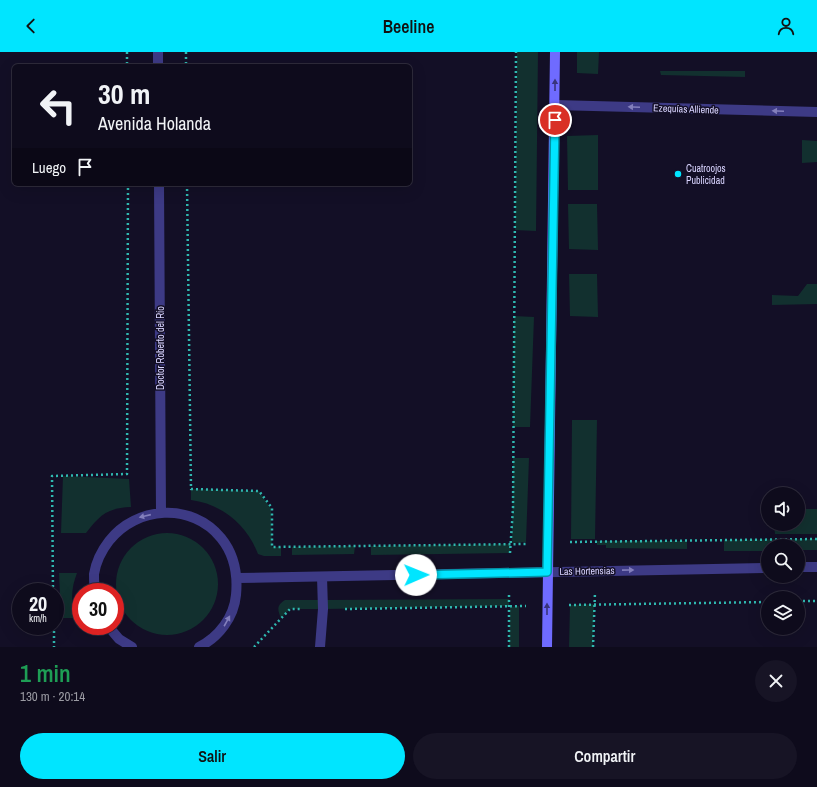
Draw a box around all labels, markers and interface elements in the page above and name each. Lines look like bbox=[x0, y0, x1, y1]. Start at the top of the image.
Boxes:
text: Beeline bbox=[383, 14, 434, 39]
icon: back bbox=[20, 15, 42, 37]
icon: person bbox=[775, 15, 797, 37]
text: 30 m bbox=[98, 75, 150, 113]
one-way arrow bbox=[552, 78, 558, 91]
icon: left bbox=[32, 80, 84, 132]
street label: Ezequías Alliende bbox=[653, 101, 719, 117]
pin bbox=[538, 103, 572, 137]
one-way arrow bbox=[627, 104, 640, 110]
one-way arrow bbox=[771, 108, 784, 114]
icon: arrive bbox=[544, 109, 566, 131]
text: Avenida Holanda bbox=[98, 111, 211, 136]
icon: arrive bbox=[74, 156, 96, 178]
text: Luego bbox=[32, 157, 66, 178]
place label: Cuatroojos Publicidad bbox=[686, 162, 726, 187]
marker: Cuatroojos Publicidad bbox=[673, 169, 683, 179]
street label: Doctor Roberto del Río bbox=[154, 306, 167, 390]
map controls bbox=[761, 487, 805, 635]
button: sound bbox=[761, 487, 805, 531]
one-way arrow bbox=[139, 514, 151, 520]
button: search bbox=[761, 539, 805, 583]
position arrow bbox=[395, 554, 437, 596]
street label: Las Hortensias bbox=[559, 564, 615, 578]
one-way arrow bbox=[622, 567, 635, 573]
speed limit sign: 30 bbox=[72, 583, 124, 635]
text: 20 bbox=[29, 590, 47, 617]
button: layers bbox=[761, 591, 805, 635]
one-way arrow bbox=[544, 602, 550, 615]
text: km/h bbox=[29, 612, 47, 625]
one-way arrow bbox=[224, 615, 230, 627]
text: 1 min bbox=[20, 657, 71, 689]
button: close bbox=[755, 660, 797, 702]
text: 130 m · 20:14 bbox=[20, 688, 85, 705]
button: Salir bbox=[20, 733, 405, 779]
button: Compartir bbox=[413, 733, 797, 779]

